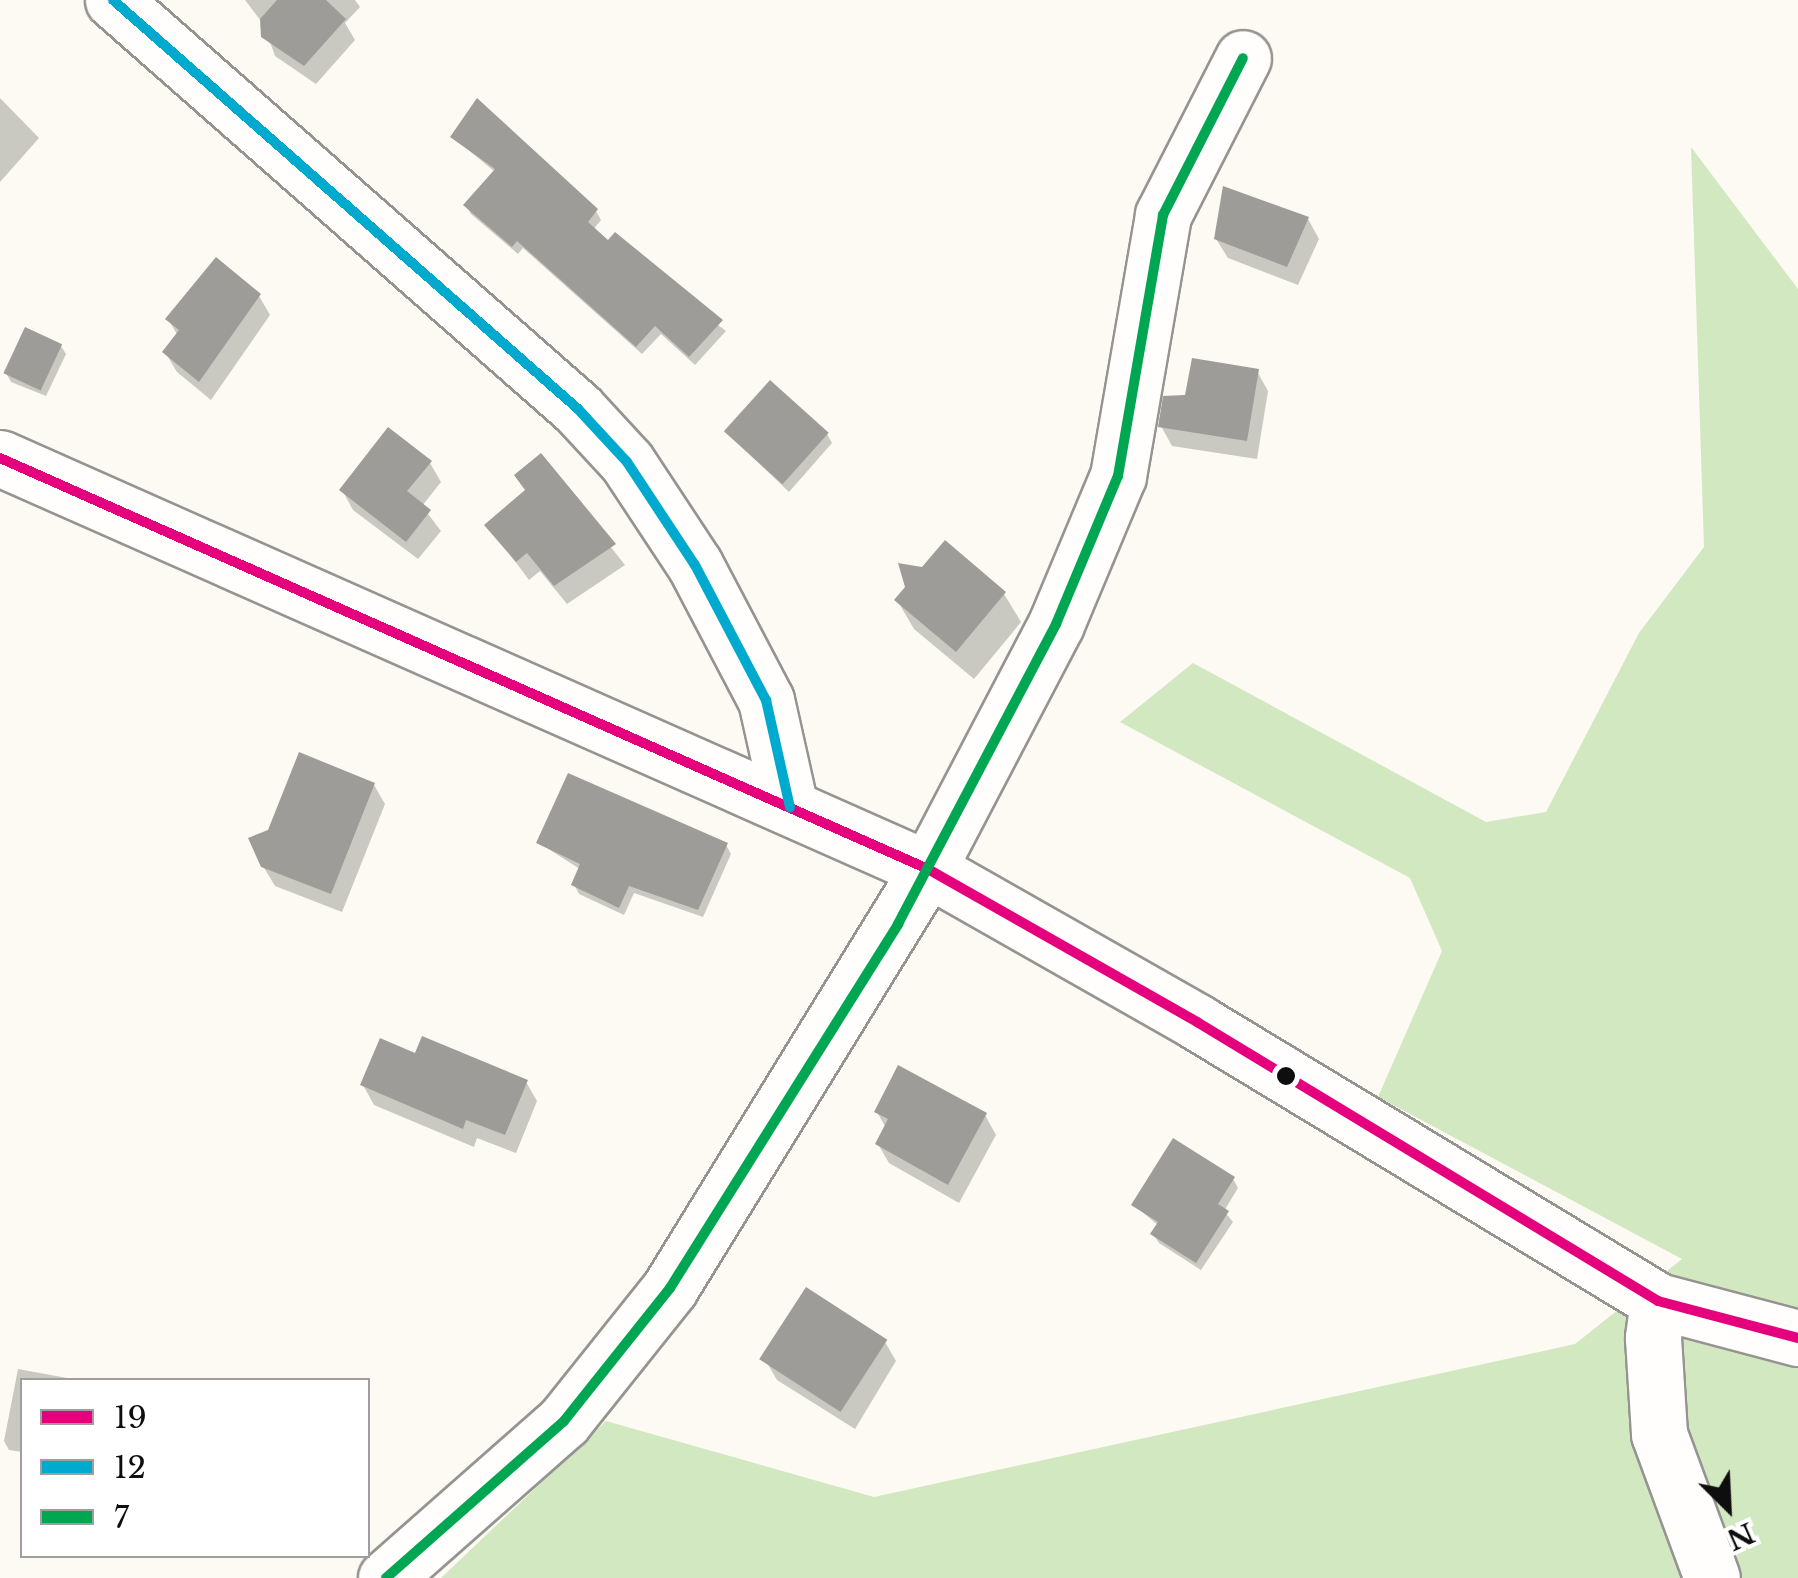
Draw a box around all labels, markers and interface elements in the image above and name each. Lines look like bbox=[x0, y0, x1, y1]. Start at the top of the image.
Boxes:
unlabelled marker bbox=[1276, 1066, 1296, 1086]
legend bbox=[20, 1378, 370, 1558]
text: 19 bbox=[114, 1399, 147, 1436]
text: 12 bbox=[114, 1449, 146, 1486]
north arrow bbox=[1678, 1458, 1778, 1558]
text: 7 bbox=[114, 1499, 129, 1536]
text: N bbox=[1721, 1515, 1760, 1557]

